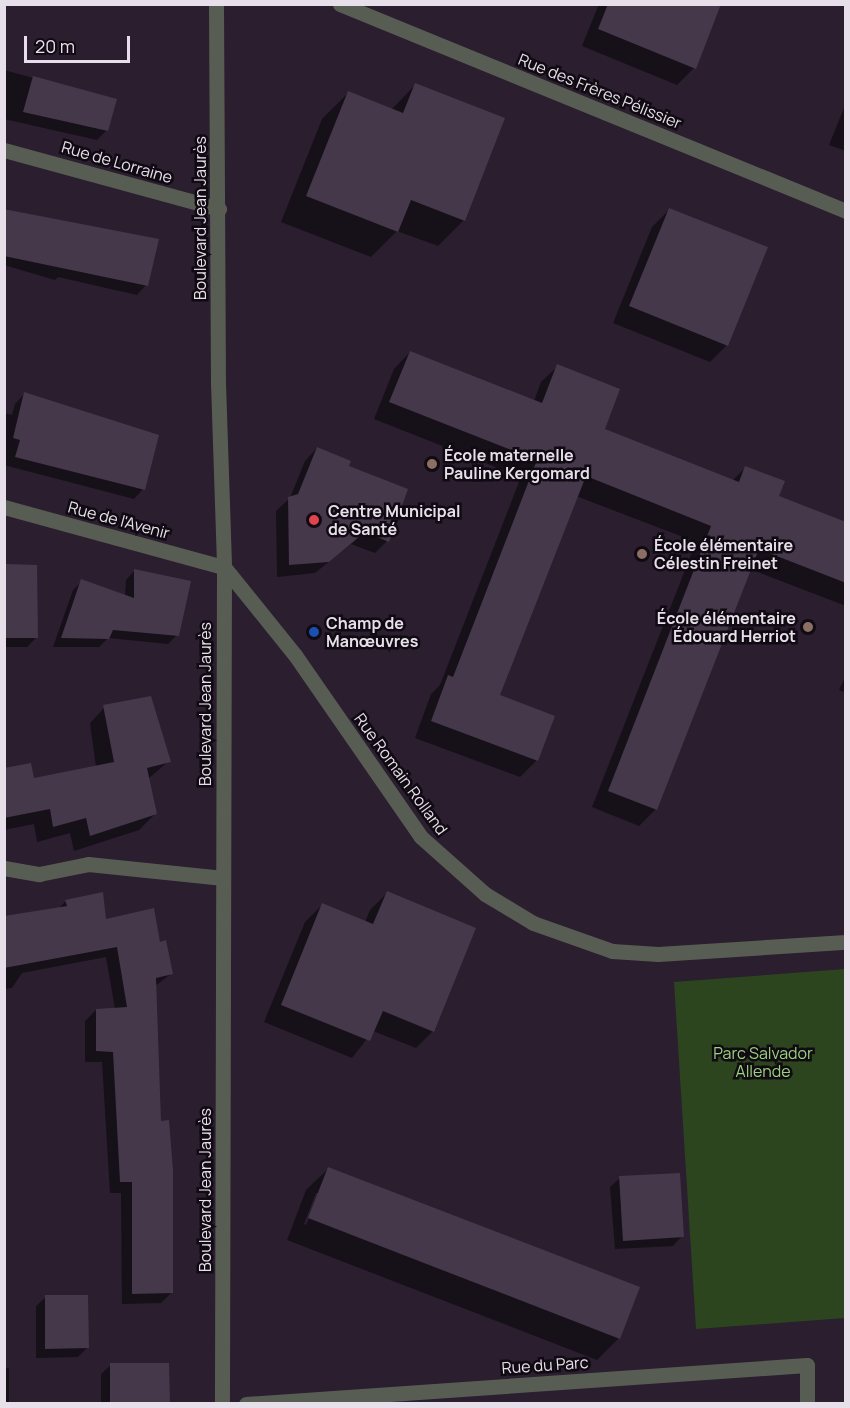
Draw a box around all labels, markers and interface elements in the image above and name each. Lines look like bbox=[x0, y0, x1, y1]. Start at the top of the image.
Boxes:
scale bar bbox=[27, 24, 134, 62]
text: 20 m bbox=[35, 34, 75, 58]
street label: Rue des Frères Pélissier bbox=[516, 49, 684, 133]
street label: Boulevard Jean Jaurès bbox=[190, 136, 210, 300]
street label: Rue de Lorraine bbox=[59, 137, 175, 187]
place label: École maternelle Pauline Kergomard bbox=[444, 445, 590, 483]
marker: École maternelle Pauline Kergomard bbox=[425, 457, 439, 471]
street label: Rue de l'Avenir bbox=[66, 497, 172, 543]
place label: Centre Municipal de Santé bbox=[328, 501, 460, 539]
marker: Centre Municipal de Santé bbox=[305, 511, 323, 529]
place label: École élémentaire Célestin Freinet bbox=[654, 535, 793, 573]
marker: École élémentaire Célestin Freinet bbox=[635, 547, 649, 561]
place label: École élémentaire Édouard Herriot bbox=[657, 608, 796, 646]
place label: Champ de Manœuvres bbox=[326, 613, 418, 651]
marker: École élémentaire Édouard Herriot bbox=[801, 620, 815, 634]
street label: Boulevard Jean Jaurès bbox=[195, 622, 215, 786]
marker: Champ de Manœuvres bbox=[307, 625, 321, 639]
street label: Rue Romain Rolland bbox=[350, 710, 452, 838]
park label: Parc Salvador Allende bbox=[713, 1043, 813, 1081]
street label: Boulevard Jean Jaurès bbox=[195, 1108, 215, 1272]
street label: Rue du Parc bbox=[501, 1352, 589, 1378]

